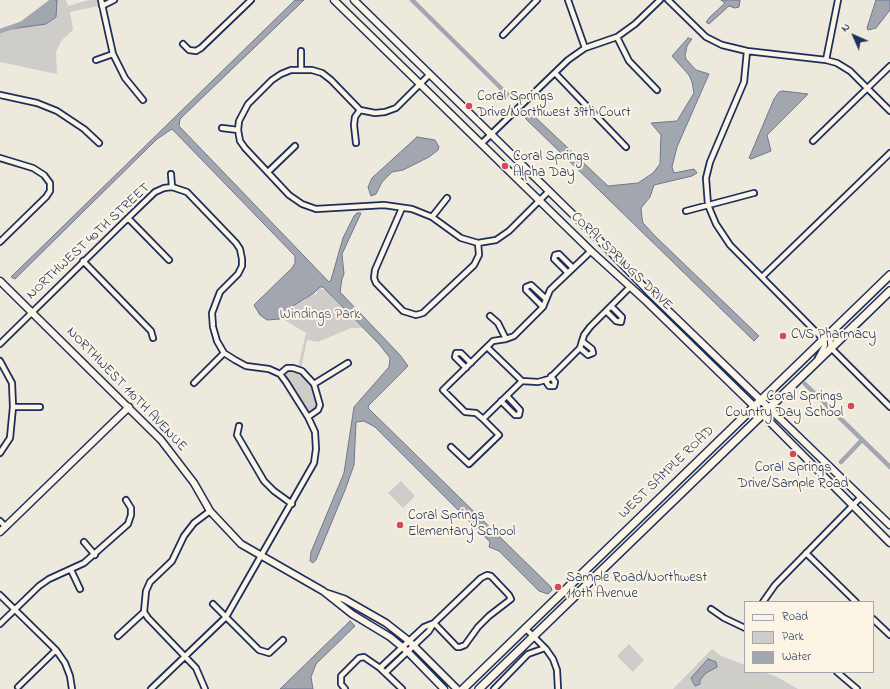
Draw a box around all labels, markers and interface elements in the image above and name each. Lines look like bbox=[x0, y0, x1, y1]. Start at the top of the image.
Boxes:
north arrow bbox=[834, 16, 874, 56]
text: N bbox=[837, 19, 854, 36]
place label: Coral Springs Drive/Northwest 39th Court bbox=[477, 90, 631, 122]
marker: Coral Springs Drive/Northwest 39th Court bbox=[464, 101, 474, 111]
place label: Coral Springs Alpha Day bbox=[513, 150, 590, 182]
marker: Coral Springs Alpha Day bbox=[500, 161, 510, 171]
street label: NORTHWEST 40TH STREET bbox=[24, 180, 154, 304]
street label: CORAL SPRINGS DRIVE bbox=[567, 209, 675, 315]
park label: Windings Park bbox=[280, 308, 360, 324]
street label: NORTHWEST 110TH AVENUE bbox=[62, 324, 190, 456]
place label: CVS Pharmacy bbox=[791, 328, 876, 344]
marker: CVS Pharmacy bbox=[778, 331, 788, 341]
place label: Coral Springs Country Day School bbox=[725, 390, 843, 422]
marker: Coral Springs Country Day School bbox=[846, 401, 856, 411]
street label: WEST SAMPLE ROAD bbox=[616, 423, 718, 523]
marker: Coral Springs Drive/Sample Road bbox=[788, 449, 798, 459]
place label: Coral Springs Drive/Sample Road bbox=[738, 461, 848, 494]
place label: Coral Springs Elementary School bbox=[408, 509, 515, 542]
marker: Coral Springs Elementary School bbox=[395, 520, 405, 530]
place label: Sample Road/Northwest 110th Avenue bbox=[566, 571, 707, 604]
marker: Sample Road/Northwest 110th Avenue bbox=[553, 582, 563, 592]
legend bbox=[744, 601, 874, 673]
text: Road bbox=[782, 608, 808, 626]
text: Park bbox=[782, 628, 804, 646]
text: Water bbox=[782, 648, 811, 666]

